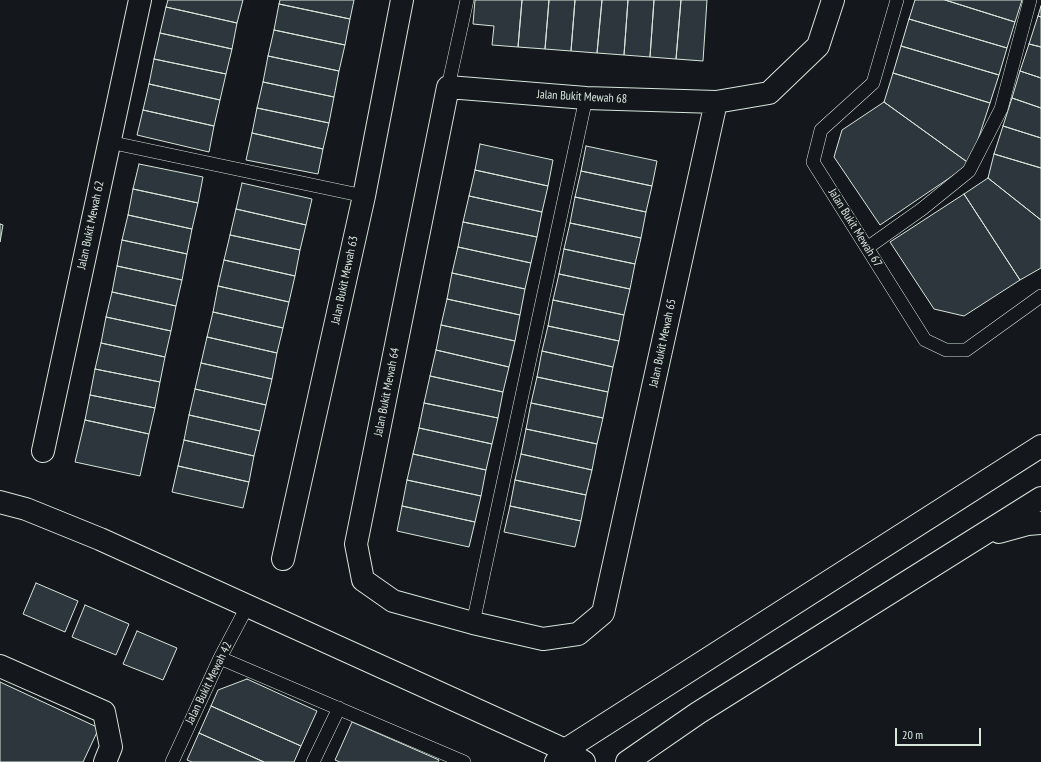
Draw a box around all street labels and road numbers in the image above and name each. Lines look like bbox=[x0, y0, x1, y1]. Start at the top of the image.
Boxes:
street label: Jalan Bukit Mewah 68 bbox=[537, 87, 627, 107]
street label: Jalan Bukit Mewah 62 bbox=[75, 179, 107, 271]
street label: Jalan Bukit Mewah 67 bbox=[825, 186, 885, 270]
street label: Jalan Bukit Mewah 63 bbox=[329, 234, 361, 326]
street label: Jalan Bukit Mewah 65 bbox=[647, 297, 679, 389]
street label: Jalan Bukit Mewah 64 bbox=[371, 346, 403, 438]
street label: Jalan Bukit Mewah 42 bbox=[183, 639, 235, 727]

